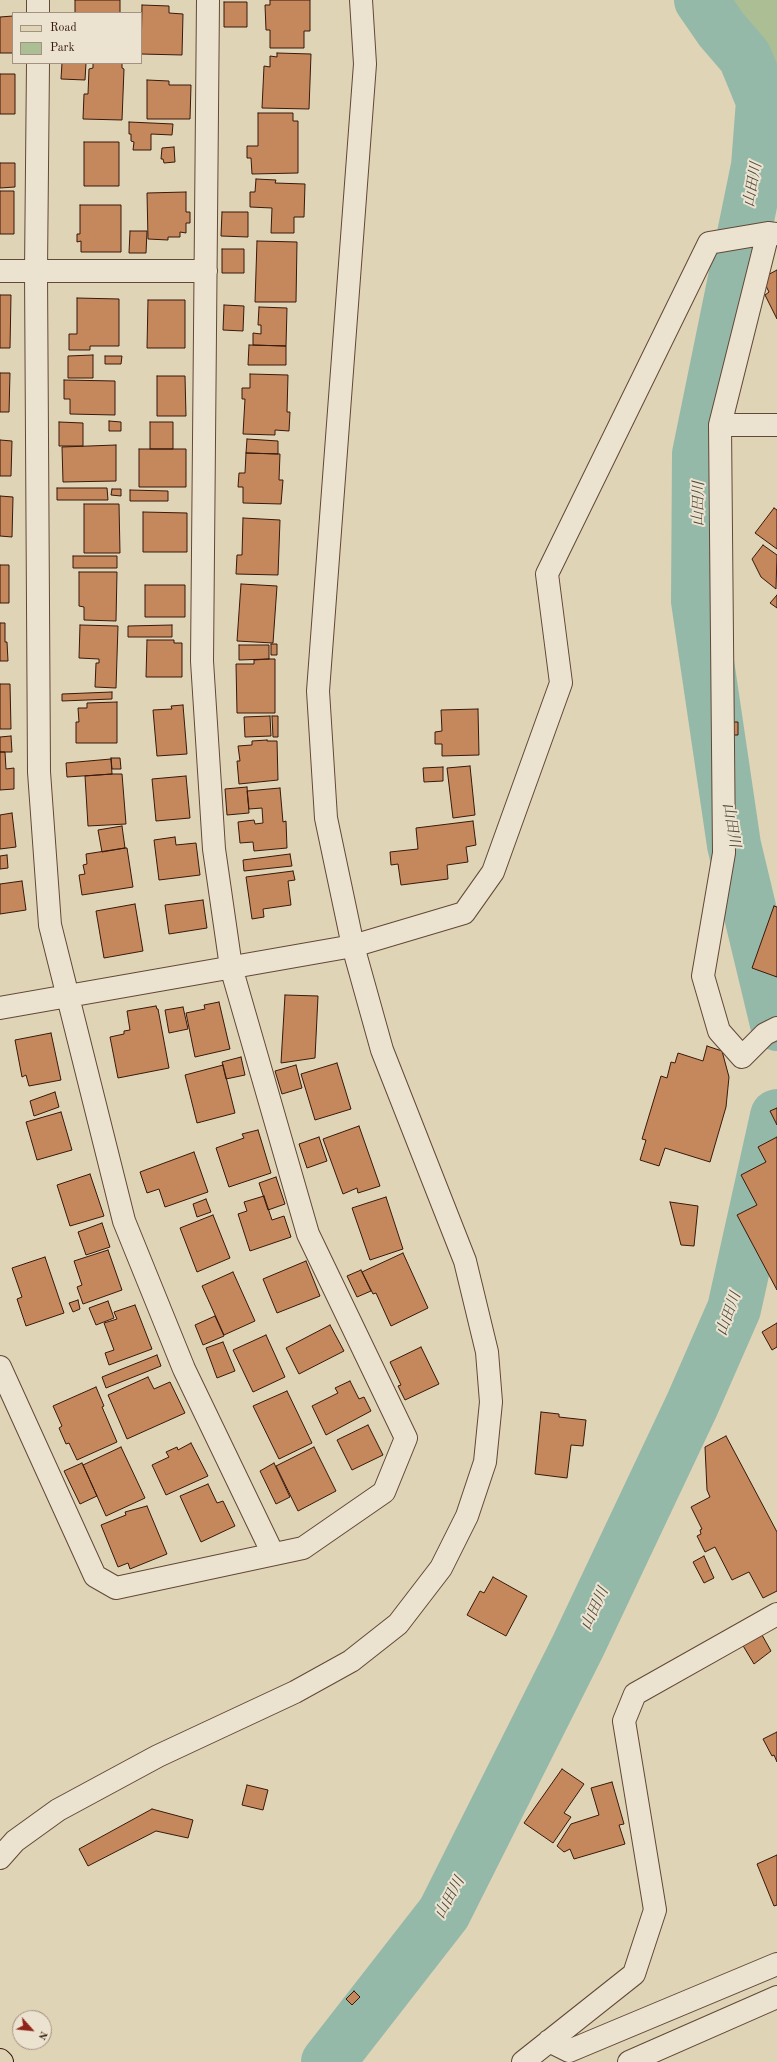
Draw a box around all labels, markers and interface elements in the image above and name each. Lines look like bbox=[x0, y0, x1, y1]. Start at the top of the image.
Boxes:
legend bbox=[12, 12, 142, 64]
text: Road bbox=[50, 22, 77, 34]
text: Park bbox=[50, 42, 75, 54]
water label: 山田川 bbox=[740, 161, 766, 209]
water label: 山田川 bbox=[690, 481, 708, 527]
water label: 山田川 bbox=[719, 801, 743, 849]
water label: 山田川 bbox=[713, 1290, 745, 1338]
water label: 山田川 bbox=[577, 1585, 613, 1633]
water label: 山田川 bbox=[431, 1874, 469, 1922]
north arrow bbox=[12, 2010, 52, 2050]
text: N bbox=[35, 2029, 49, 2041]

